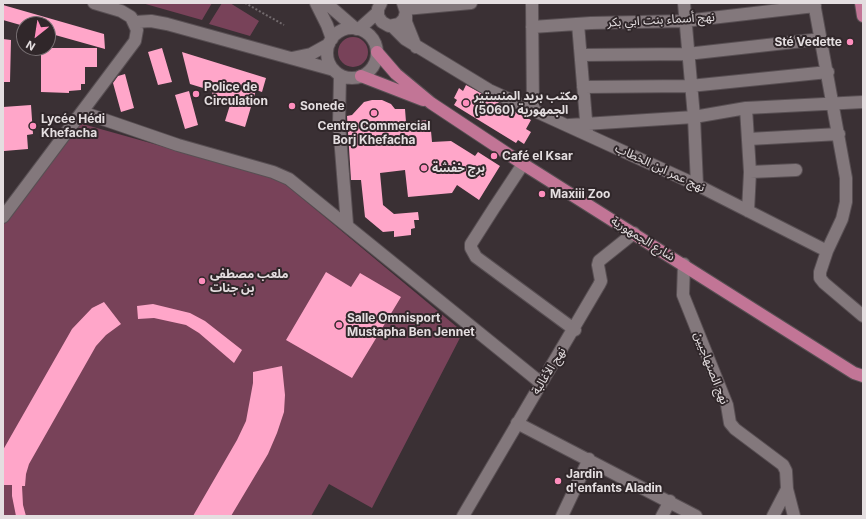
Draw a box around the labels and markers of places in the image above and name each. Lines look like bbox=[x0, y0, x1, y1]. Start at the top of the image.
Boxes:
place label: Sté Vedette bbox=[774, 35, 842, 49]
marker: Sté Vedette bbox=[845, 37, 855, 47]
place label: Police de Circulation bbox=[204, 80, 268, 108]
marker: Police de Circulation bbox=[191, 89, 201, 99]
place label: مكتب بريد المنستير الجمهورية (5060) bbox=[474, 89, 578, 117]
marker: مكتب بريد المنستير الجمهورية (5060) bbox=[461, 98, 471, 108]
place label: Sonede bbox=[300, 99, 345, 113]
marker: Sonede bbox=[287, 101, 297, 111]
marker: Centre Commercial Borj Khefacha bbox=[369, 108, 379, 118]
place label: Lycée Hédi Khefacha bbox=[41, 112, 105, 140]
place label: Centre Commercial Borj Khefacha bbox=[318, 119, 430, 147]
marker: Lycée Hédi Khefacha bbox=[28, 121, 38, 131]
place label: Café el Ksar bbox=[502, 149, 573, 163]
marker: Café el Ksar bbox=[489, 151, 499, 161]
place label: برج خفشة bbox=[432, 161, 485, 175]
marker: برج خفشة bbox=[419, 163, 429, 173]
place label: Maxiii Zoo bbox=[550, 187, 610, 201]
marker: Maxiii Zoo bbox=[537, 189, 547, 199]
place label: ملعب مصطفى بن جنات bbox=[210, 267, 288, 295]
marker: ملعب مصطفى بن جنات bbox=[197, 276, 207, 286]
place label: Salle Omnisport Mustapha Ben Jennet bbox=[347, 311, 475, 339]
marker: Salle Omnisport Mustapha Ben Jennet bbox=[334, 320, 344, 330]
place label: Jardin d'enfants Aladin bbox=[566, 467, 662, 495]
marker: Jardin d'enfants Aladin bbox=[553, 476, 563, 486]

